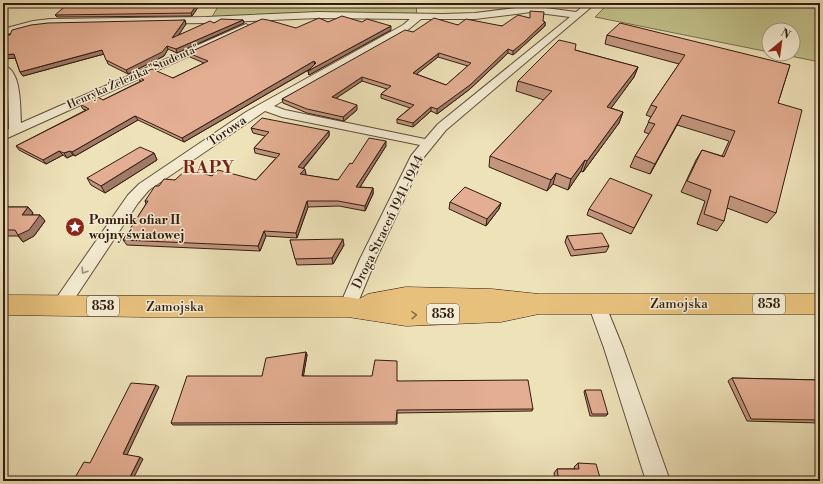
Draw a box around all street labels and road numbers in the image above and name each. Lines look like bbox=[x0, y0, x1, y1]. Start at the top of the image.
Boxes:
street label: Henryka Żelezika "Studenta" bbox=[64, 41, 201, 112]
street label: Torowa bbox=[205, 112, 250, 150]
street label: Droga Straceń 1941-1944 bbox=[349, 152, 427, 291]
road number: 858 bbox=[753, 294, 785, 314]
road number: 858 bbox=[87, 296, 119, 316]
street label: Zamojska bbox=[650, 296, 708, 312]
street label: Zamojska bbox=[146, 299, 204, 315]
road number: 858 bbox=[427, 304, 459, 324]

